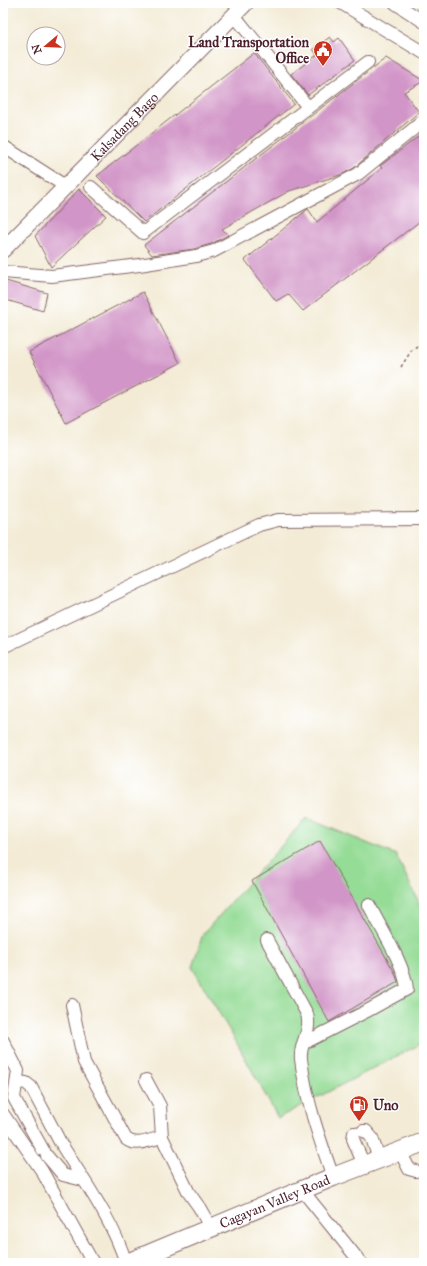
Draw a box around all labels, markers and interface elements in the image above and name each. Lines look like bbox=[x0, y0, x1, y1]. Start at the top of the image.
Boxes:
north arrow bbox=[26, 26, 66, 66]
place label: Land Transportation Office bbox=[188, 34, 309, 67]
public building icon: Land Transportation Office bbox=[312, 39, 334, 67]
text: N bbox=[29, 42, 45, 56]
street label: Kalsadang Bago bbox=[87, 89, 162, 165]
fuel station icon: Uno bbox=[348, 1094, 370, 1122]
place label: Uno bbox=[373, 1097, 398, 1114]
street label: Cagayan Valley Road bbox=[217, 1171, 333, 1232]

